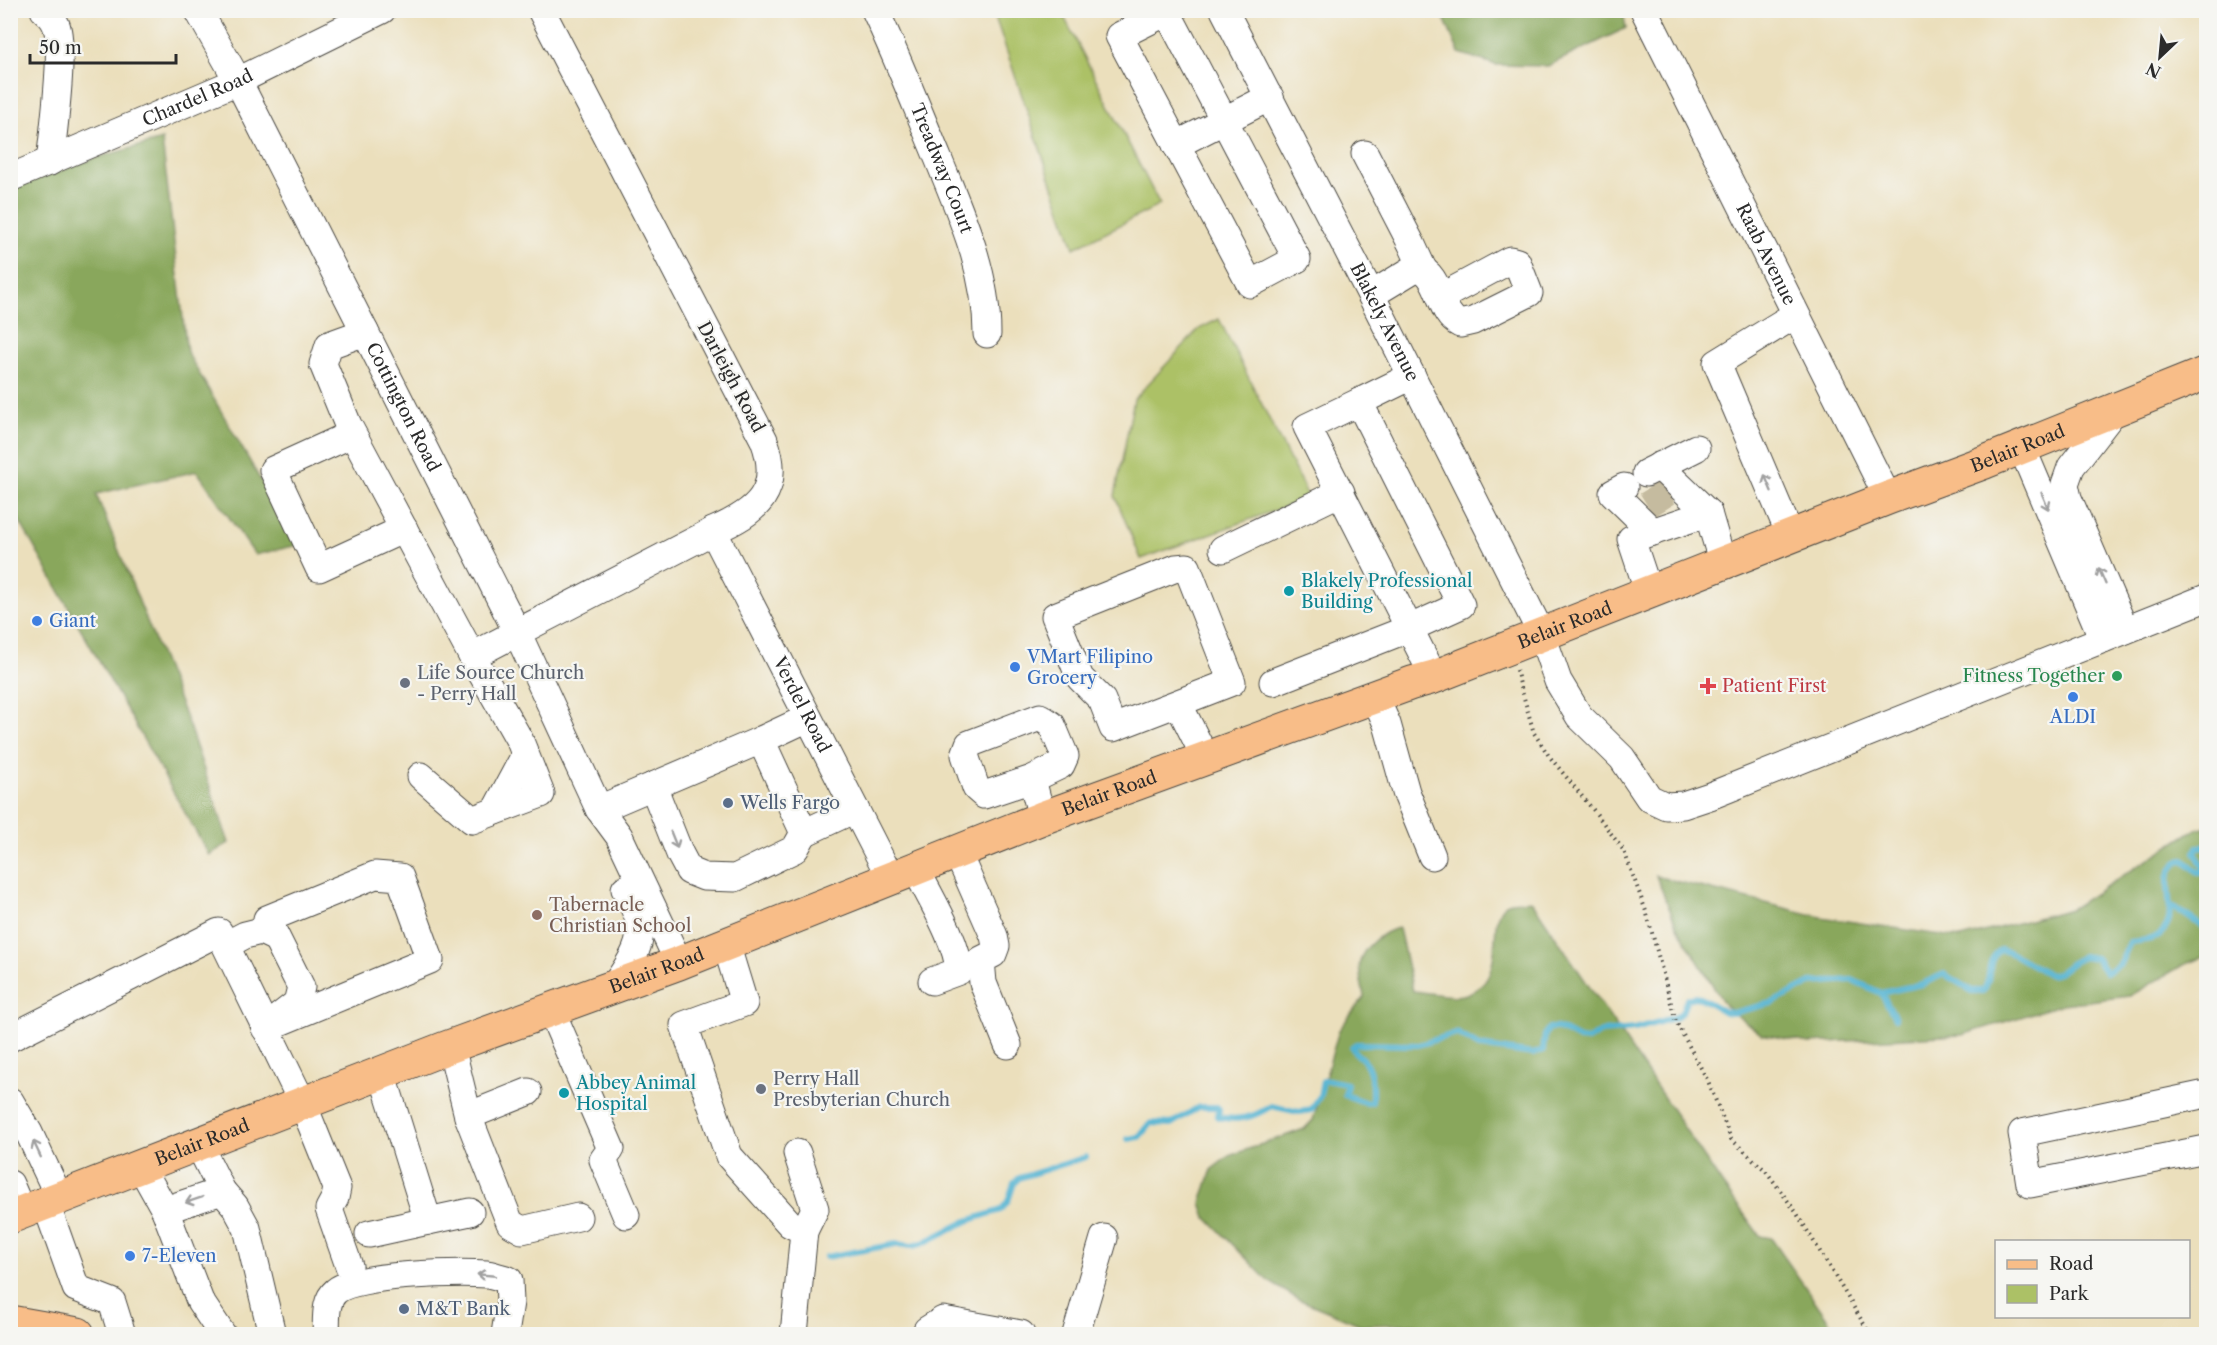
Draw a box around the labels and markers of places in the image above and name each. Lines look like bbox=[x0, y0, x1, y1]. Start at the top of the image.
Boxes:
place label: Blakely Professional Building bbox=[1301, 570, 1472, 613]
marker: Blakely Professional Building bbox=[1282, 584, 1296, 598]
place label: Giant bbox=[49, 610, 97, 632]
marker: Giant bbox=[30, 614, 44, 628]
place label: VMart Filipino Grocery bbox=[1026, 646, 1153, 689]
marker: VMart Filipino Grocery bbox=[1008, 660, 1022, 674]
place label: Life Source Church - Perry Hall bbox=[417, 662, 584, 705]
place label: Fitness Together bbox=[1963, 665, 2105, 687]
marker: Fitness Together bbox=[2110, 669, 2124, 683]
place label: Patient First bbox=[1722, 675, 1827, 697]
marker: Life Source Church - Perry Hall bbox=[398, 676, 412, 690]
marker: Patient First bbox=[1699, 677, 1717, 695]
marker: ALDI bbox=[2066, 690, 2080, 704]
place label: ALDI bbox=[2049, 706, 2096, 728]
place label: Wells Fargo bbox=[739, 792, 840, 814]
marker: Wells Fargo bbox=[721, 796, 735, 810]
place label: Tabernacle Christian School bbox=[549, 894, 691, 937]
marker: Tabernacle Christian School bbox=[530, 908, 544, 922]
place label: Perry Hall Presbyterian Church bbox=[773, 1068, 950, 1111]
place label: Abbey Animal Hospital bbox=[575, 1072, 696, 1115]
marker: Perry Hall Presbyterian Church bbox=[754, 1082, 768, 1096]
marker: Abbey Animal Hospital bbox=[557, 1086, 571, 1100]
place label: 7-Eleven bbox=[142, 1245, 217, 1267]
marker: 7-Eleven bbox=[123, 1249, 137, 1263]
place label: M&T Bank bbox=[416, 1298, 511, 1320]
marker: M&T Bank bbox=[397, 1302, 411, 1316]

